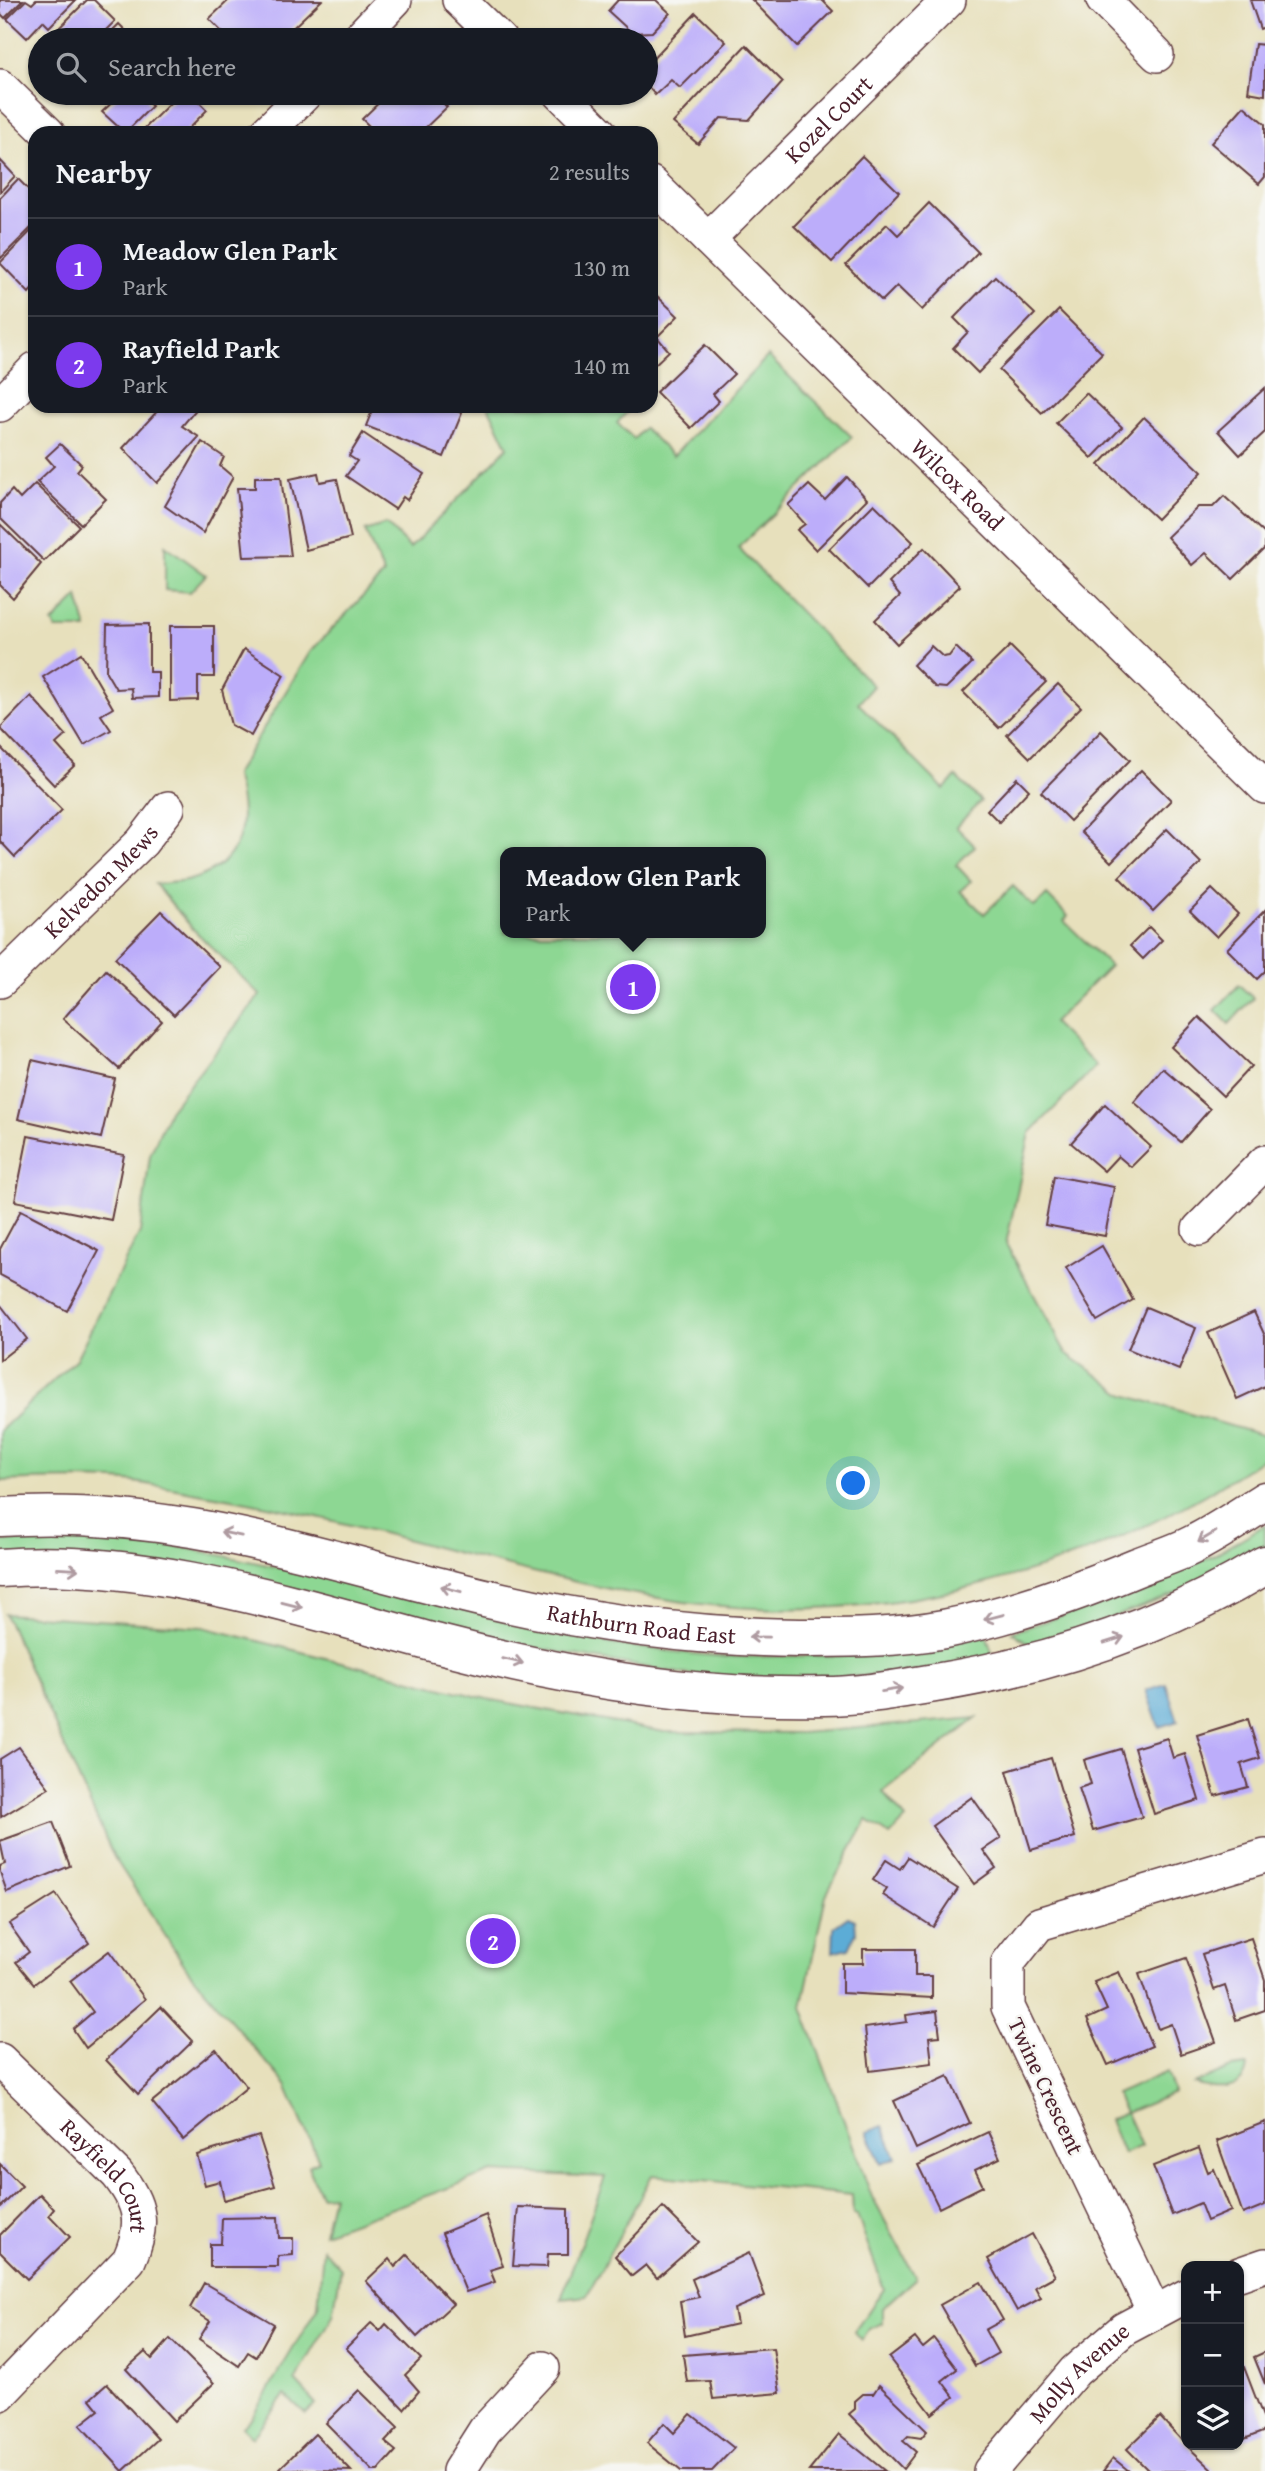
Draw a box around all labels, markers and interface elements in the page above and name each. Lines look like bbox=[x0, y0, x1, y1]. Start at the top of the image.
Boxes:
search box bbox=[28, 28, 658, 105]
text: Search here bbox=[108, 47, 236, 86]
icon: search bbox=[52, 48, 90, 86]
street label: Kozel Court bbox=[777, 68, 880, 170]
text: Nearby bbox=[56, 150, 152, 194]
text: 2 results bbox=[549, 155, 630, 188]
text: Meadow Glen Park bbox=[123, 231, 337, 270]
text: 1 bbox=[73, 251, 85, 284]
text: 130 m bbox=[573, 251, 630, 284]
text: Park bbox=[123, 270, 167, 303]
text: Rayfield Park bbox=[123, 329, 280, 368]
text: 2 bbox=[73, 349, 85, 382]
text: 140 m bbox=[573, 349, 630, 382]
text: Park bbox=[123, 368, 167, 401]
street label: Wilcox Road bbox=[904, 431, 1012, 538]
street label: Kelvedon Mews bbox=[36, 817, 166, 945]
popup bbox=[500, 847, 766, 938]
text: Meadow Glen Park bbox=[526, 857, 740, 896]
text: Park bbox=[526, 896, 570, 929]
pin: 1 bbox=[610, 961, 656, 1013]
your location bbox=[836, 1466, 870, 1500]
one-way arrow bbox=[220, 1527, 243, 1541]
one-way arrow bbox=[1197, 1530, 1217, 1544]
one-way arrow bbox=[56, 1563, 79, 1576]
one-way arrow bbox=[441, 1582, 463, 1595]
street label: Rathburn Road East bbox=[544, 1595, 737, 1652]
one-way arrow bbox=[280, 1598, 303, 1612]
one-way arrow bbox=[983, 1611, 1006, 1624]
one-way arrow bbox=[748, 1630, 771, 1644]
one-way arrow bbox=[1102, 1632, 1124, 1645]
one-way arrow bbox=[501, 1655, 524, 1668]
one-way arrow bbox=[880, 1683, 903, 1696]
pin: 2 bbox=[470, 1915, 516, 1967]
street label: Twine Crescent bbox=[1000, 2012, 1093, 2160]
street label: Rayfield Court bbox=[53, 2111, 156, 2235]
map controls bbox=[1181, 2261, 1244, 2450]
button: + bbox=[1181, 2261, 1244, 2324]
street label: Molly Avenue bbox=[1021, 2314, 1136, 2430]
button: − bbox=[1181, 2324, 1244, 2387]
button: layers bbox=[1181, 2387, 1244, 2450]

